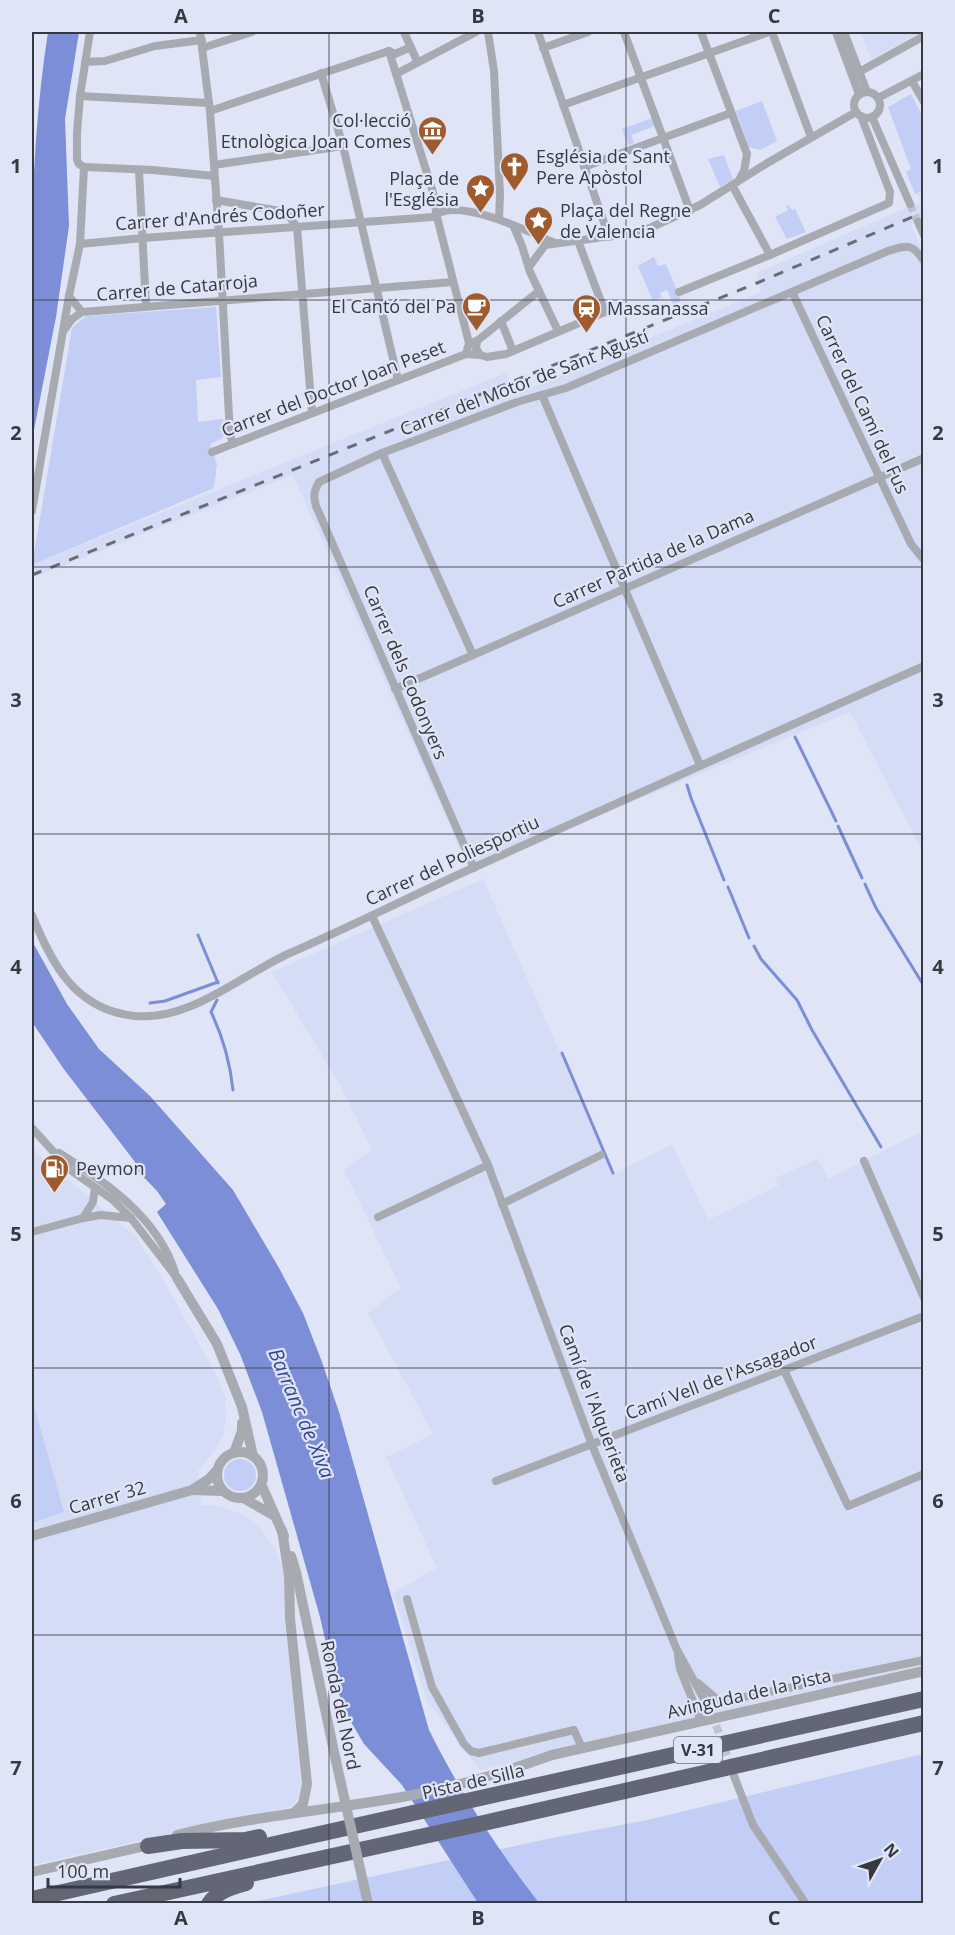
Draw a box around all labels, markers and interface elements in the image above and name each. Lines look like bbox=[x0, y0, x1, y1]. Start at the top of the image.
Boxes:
text: A bbox=[174, 2, 188, 29]
text: B bbox=[471, 2, 485, 29]
text: C bbox=[768, 2, 781, 29]
place label: Col·lecció Etnològica Joan Comes bbox=[221, 108, 411, 153]
museum icon: Col·lecció Etnològica Joan Comes bbox=[416, 114, 448, 156]
place label: Església de Sant Pere Apòstol bbox=[536, 144, 670, 189]
church icon: Església de Sant Pere Apòstol bbox=[499, 150, 531, 192]
text: 1 bbox=[10, 152, 22, 179]
text: 1 bbox=[932, 152, 944, 179]
place label: Plaça de l'Església bbox=[384, 166, 459, 211]
place icon: Plaça de l'Església bbox=[464, 172, 496, 214]
street label: Carrer d'Andrés Codoñer bbox=[115, 197, 326, 235]
place label: Plaça del Regne de Valencia bbox=[560, 198, 691, 243]
place icon: Plaça del Regne de Valencia bbox=[523, 204, 555, 246]
street label: Carrer de Catarroja bbox=[95, 268, 259, 306]
cafe icon: El Cantó del Pa bbox=[461, 290, 493, 332]
station icon: Massanassa bbox=[570, 292, 602, 334]
place label: El Cantó del Pa bbox=[331, 294, 456, 318]
place label: Massanassa bbox=[607, 296, 709, 320]
street label: Carrer del Camí del Fus bbox=[811, 311, 915, 497]
street label: Carrer del Motor de Sant Agustí bbox=[396, 323, 652, 441]
street label: Carrer del Doctor Joan Peset bbox=[218, 334, 448, 442]
text: 2 bbox=[10, 419, 22, 446]
text: 2 bbox=[932, 419, 944, 446]
street label: Carrer Partida de la Dama bbox=[549, 503, 757, 613]
street label: Carrer dels Codonyers bbox=[358, 581, 454, 763]
text: 3 bbox=[10, 686, 22, 713]
text: 3 bbox=[932, 686, 944, 713]
street label: Carrer del Poliesportiu bbox=[361, 809, 543, 911]
text: 4 bbox=[10, 953, 22, 980]
text: 4 bbox=[932, 953, 944, 980]
fuel station icon: Peymon bbox=[39, 1152, 71, 1194]
place label: Peymon bbox=[76, 1156, 144, 1180]
text: 5 bbox=[10, 1220, 22, 1247]
text: 5 bbox=[932, 1220, 944, 1247]
street label: Camí de l'Alquerieta bbox=[554, 1320, 636, 1486]
street label: Camí Vell de l'Assagador bbox=[622, 1329, 821, 1425]
water label: Barranc de Xiva bbox=[262, 1344, 342, 1482]
street label: Carrer 32 bbox=[66, 1475, 148, 1519]
text: 6 bbox=[10, 1487, 22, 1514]
text: 6 bbox=[932, 1487, 944, 1514]
street label: Ronda del Nord bbox=[316, 1638, 366, 1772]
street label: Avinguda de la Pista bbox=[665, 1662, 833, 1724]
road number: V-31 bbox=[674, 1737, 722, 1763]
text: 7 bbox=[10, 1754, 22, 1781]
text: 7 bbox=[932, 1754, 944, 1781]
street label: Pista de Silla bbox=[419, 1758, 527, 1804]
north arrow bbox=[850, 1830, 910, 1890]
text: N bbox=[879, 1838, 904, 1862]
scale bar bbox=[48, 1851, 180, 1889]
text: 100 m bbox=[57, 1859, 109, 1883]
text: A bbox=[174, 1904, 188, 1931]
text: B bbox=[471, 1904, 485, 1931]
text: C bbox=[768, 1904, 781, 1931]

